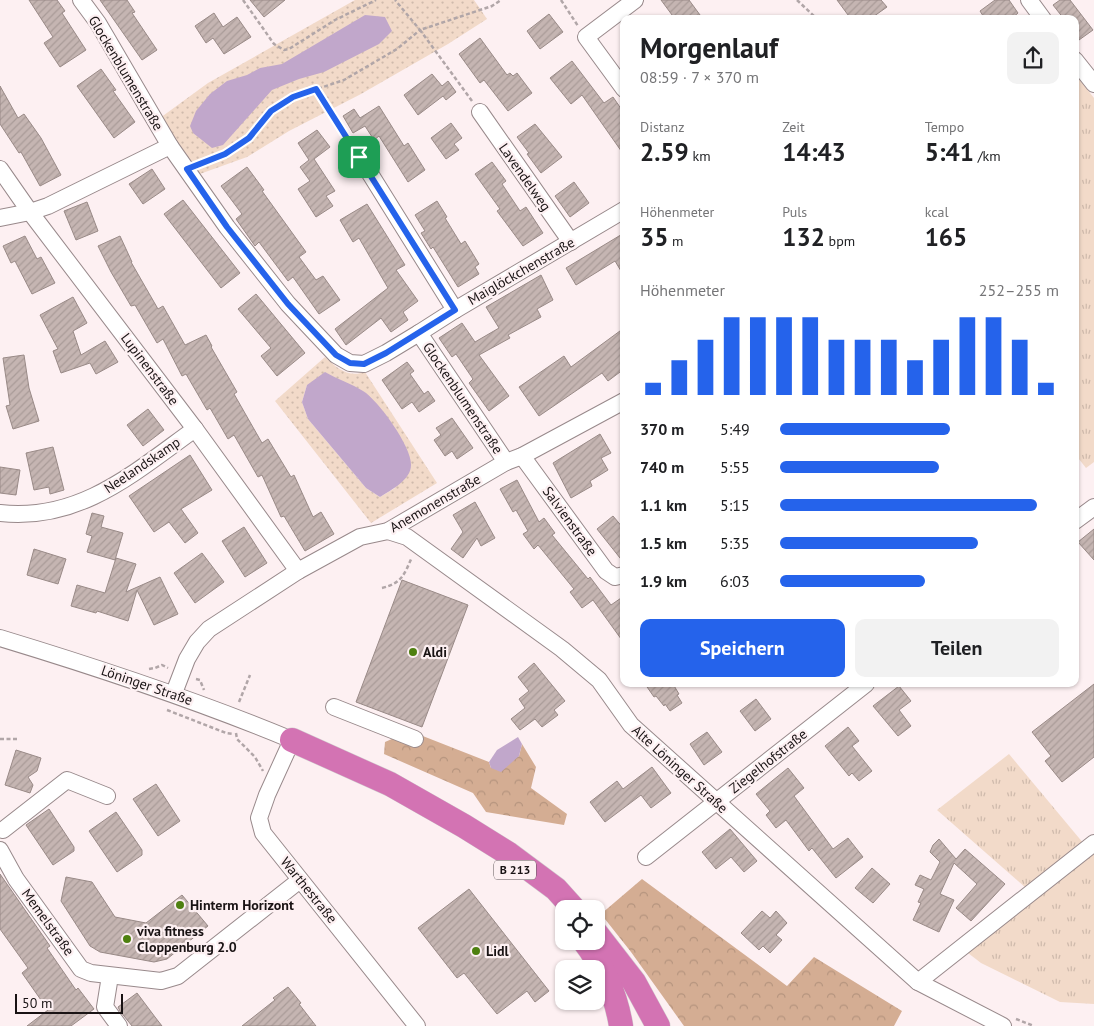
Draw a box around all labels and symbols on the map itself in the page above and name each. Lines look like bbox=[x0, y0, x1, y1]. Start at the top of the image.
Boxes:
street label: Glockenblumenstraße bbox=[85, 12, 167, 134]
pin bbox=[338, 136, 380, 178]
street label: Lavendelweg bbox=[495, 140, 555, 214]
street label: Maiglöckchenstraße bbox=[464, 233, 578, 309]
street label: Lupinenstraße bbox=[117, 329, 183, 409]
street label: Glockenblumenstraße bbox=[419, 339, 507, 457]
street label: Neelandskamp bbox=[100, 433, 184, 497]
street label: Anemonenstraße bbox=[386, 470, 484, 536]
street label: Salvienstraße bbox=[539, 483, 601, 559]
place label: Aldi bbox=[423, 643, 447, 661]
marker: Aldi bbox=[407, 646, 419, 658]
street label: Löninger Straße bbox=[99, 661, 195, 709]
street label: Alte Löninger Straße bbox=[628, 721, 732, 817]
street label: Ziegelhofstraße bbox=[725, 725, 811, 797]
street label: Warthestraße bbox=[277, 853, 341, 927]
road number: B 213 bbox=[494, 860, 536, 880]
street label: Memelstraße bbox=[18, 885, 78, 959]
place label: Hinterm Horizont bbox=[190, 896, 294, 914]
marker: Hinterm Horizont bbox=[174, 899, 186, 911]
place label: viva fitness Cloppenburg 2.0 bbox=[136, 922, 237, 956]
marker: viva fitness Cloppenburg 2.0 bbox=[121, 933, 133, 945]
place label: Lidl bbox=[486, 942, 510, 960]
marker: Lidl bbox=[470, 945, 482, 957]
scale bar bbox=[15, 991, 122, 1014]

